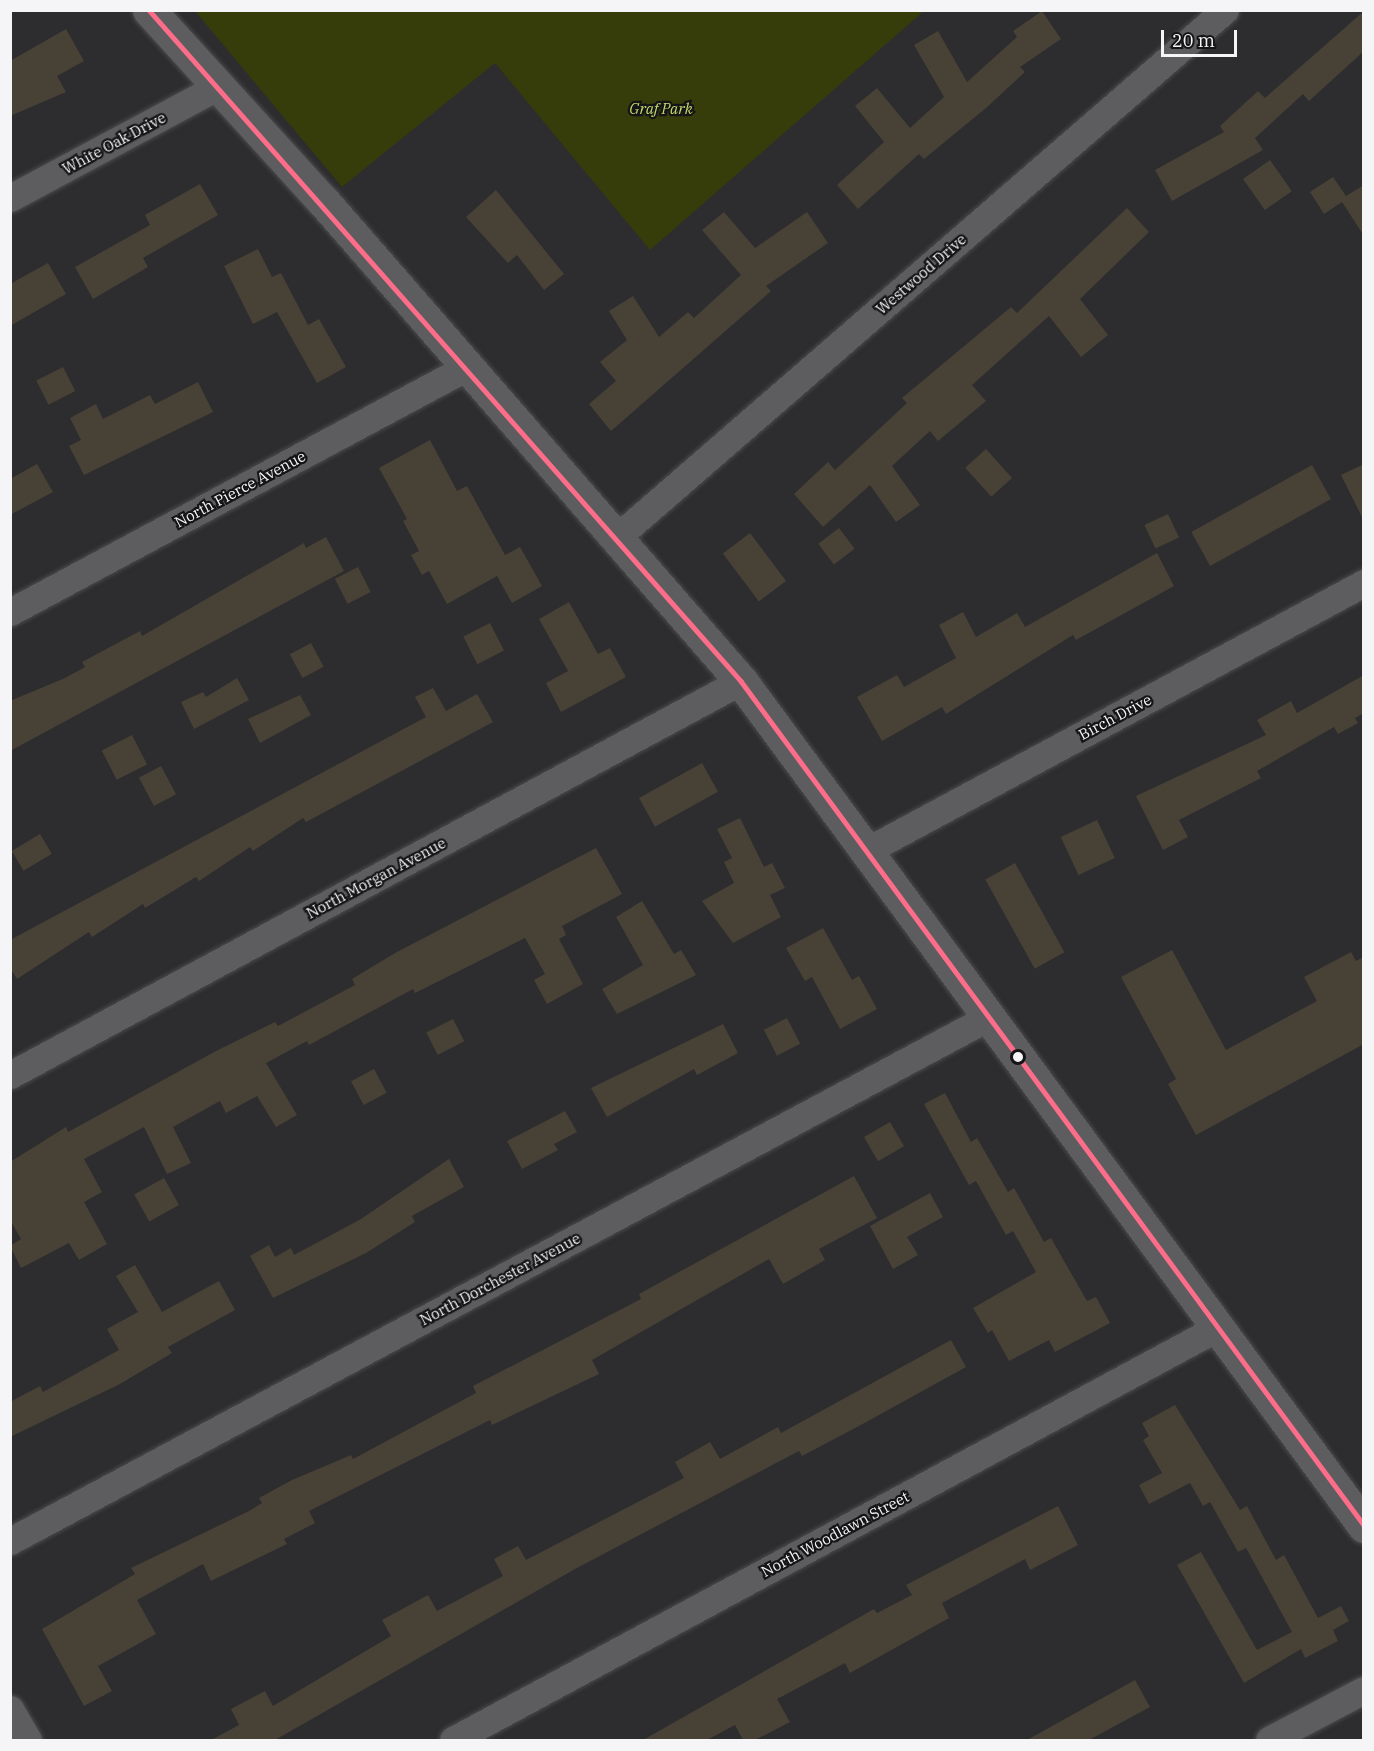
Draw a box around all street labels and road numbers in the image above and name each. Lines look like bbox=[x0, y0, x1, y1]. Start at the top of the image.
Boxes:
street label: White Oak Drive bbox=[59, 108, 169, 178]
street label: Westwood Drive bbox=[872, 230, 970, 318]
street label: North Pierce Avenue bbox=[171, 447, 309, 531]
street label: Birch Drive bbox=[1076, 690, 1154, 744]
street label: North Morgan Avenue bbox=[303, 834, 449, 922]
street label: North Dorchester Avenue bbox=[417, 1229, 583, 1329]
street label: North Woodlawn Street bbox=[758, 1487, 912, 1581]

